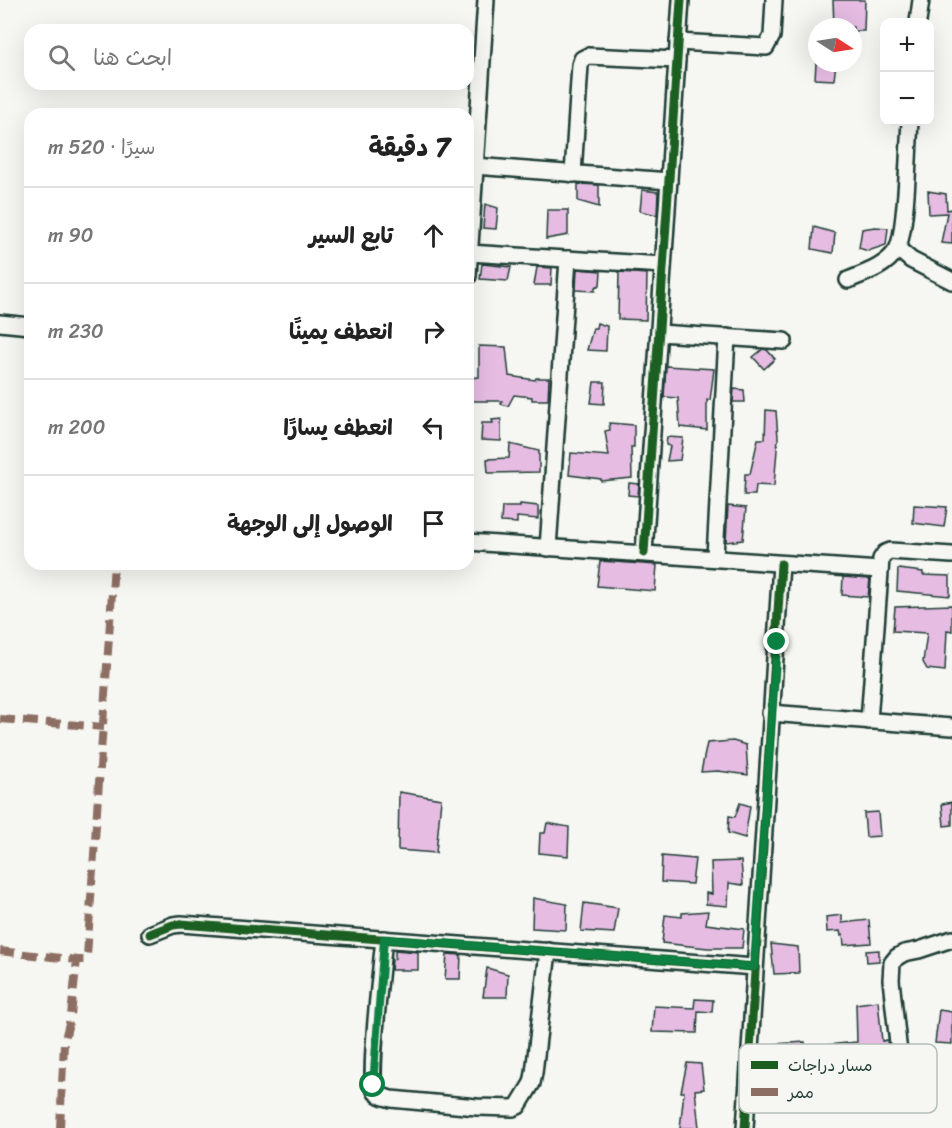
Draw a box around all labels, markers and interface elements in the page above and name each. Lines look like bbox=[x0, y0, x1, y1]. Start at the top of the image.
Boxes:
north arrow bbox=[808, 18, 862, 72]
map controls bbox=[880, 18, 934, 126]
button: + bbox=[880, 18, 934, 72]
search box bbox=[24, 24, 474, 90]
text: ابحث هنا bbox=[93, 38, 172, 77]
icon: search bbox=[45, 41, 78, 74]
button: − bbox=[880, 72, 934, 126]
text: 7 دقيقة bbox=[368, 124, 450, 170]
text: سيرًا · 520 m bbox=[48, 130, 156, 165]
text: تابع السير bbox=[309, 216, 393, 255]
text: 90 m bbox=[48, 218, 94, 253]
icon: ahead bbox=[417, 219, 450, 252]
text: انعطف يمينًا bbox=[289, 312, 393, 351]
text: 230 m bbox=[48, 314, 104, 349]
icon: right bbox=[417, 315, 450, 348]
text: انعطف يسارًا bbox=[283, 408, 393, 447]
text: 200 m bbox=[48, 410, 105, 445]
icon: left bbox=[417, 411, 450, 444]
text: الوصول إلى الوجهة bbox=[227, 504, 393, 543]
icon: arrive bbox=[417, 507, 450, 540]
route end bbox=[763, 628, 789, 654]
legend bbox=[739, 1044, 937, 1113]
text: مسار دراجات bbox=[788, 1051, 873, 1080]
route start bbox=[359, 1071, 385, 1097]
text: ممر bbox=[786, 1078, 814, 1107]

